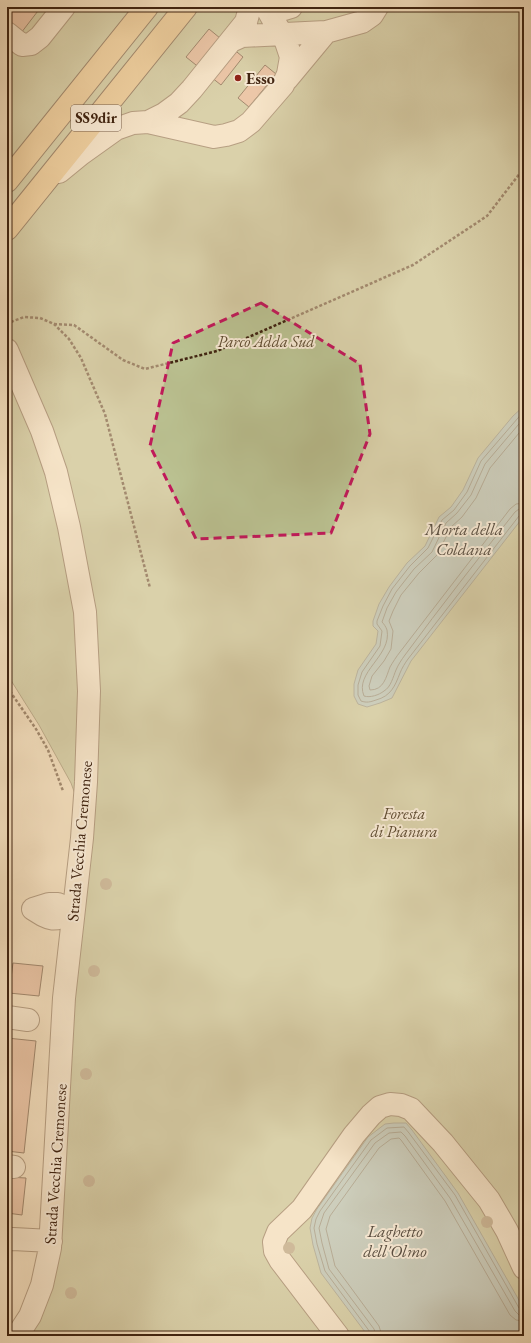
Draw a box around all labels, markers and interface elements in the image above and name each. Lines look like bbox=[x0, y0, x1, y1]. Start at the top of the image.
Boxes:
place label: Esso bbox=[246, 68, 275, 89]
marker: Esso bbox=[233, 73, 243, 83]
road number: SS9dir bbox=[71, 105, 121, 131]
park label: Parco Adda Sud bbox=[217, 331, 315, 352]
water label: Morta della Coldana bbox=[424, 518, 503, 560]
street label: Strada Vecchia Cremonese bbox=[62, 760, 97, 922]
park label: Foresta di Pianura bbox=[370, 803, 438, 842]
street label: Strada Vecchia Cremonese bbox=[39, 1083, 72, 1245]
water label: Laghetto dell'Olmo bbox=[363, 1220, 427, 1262]

